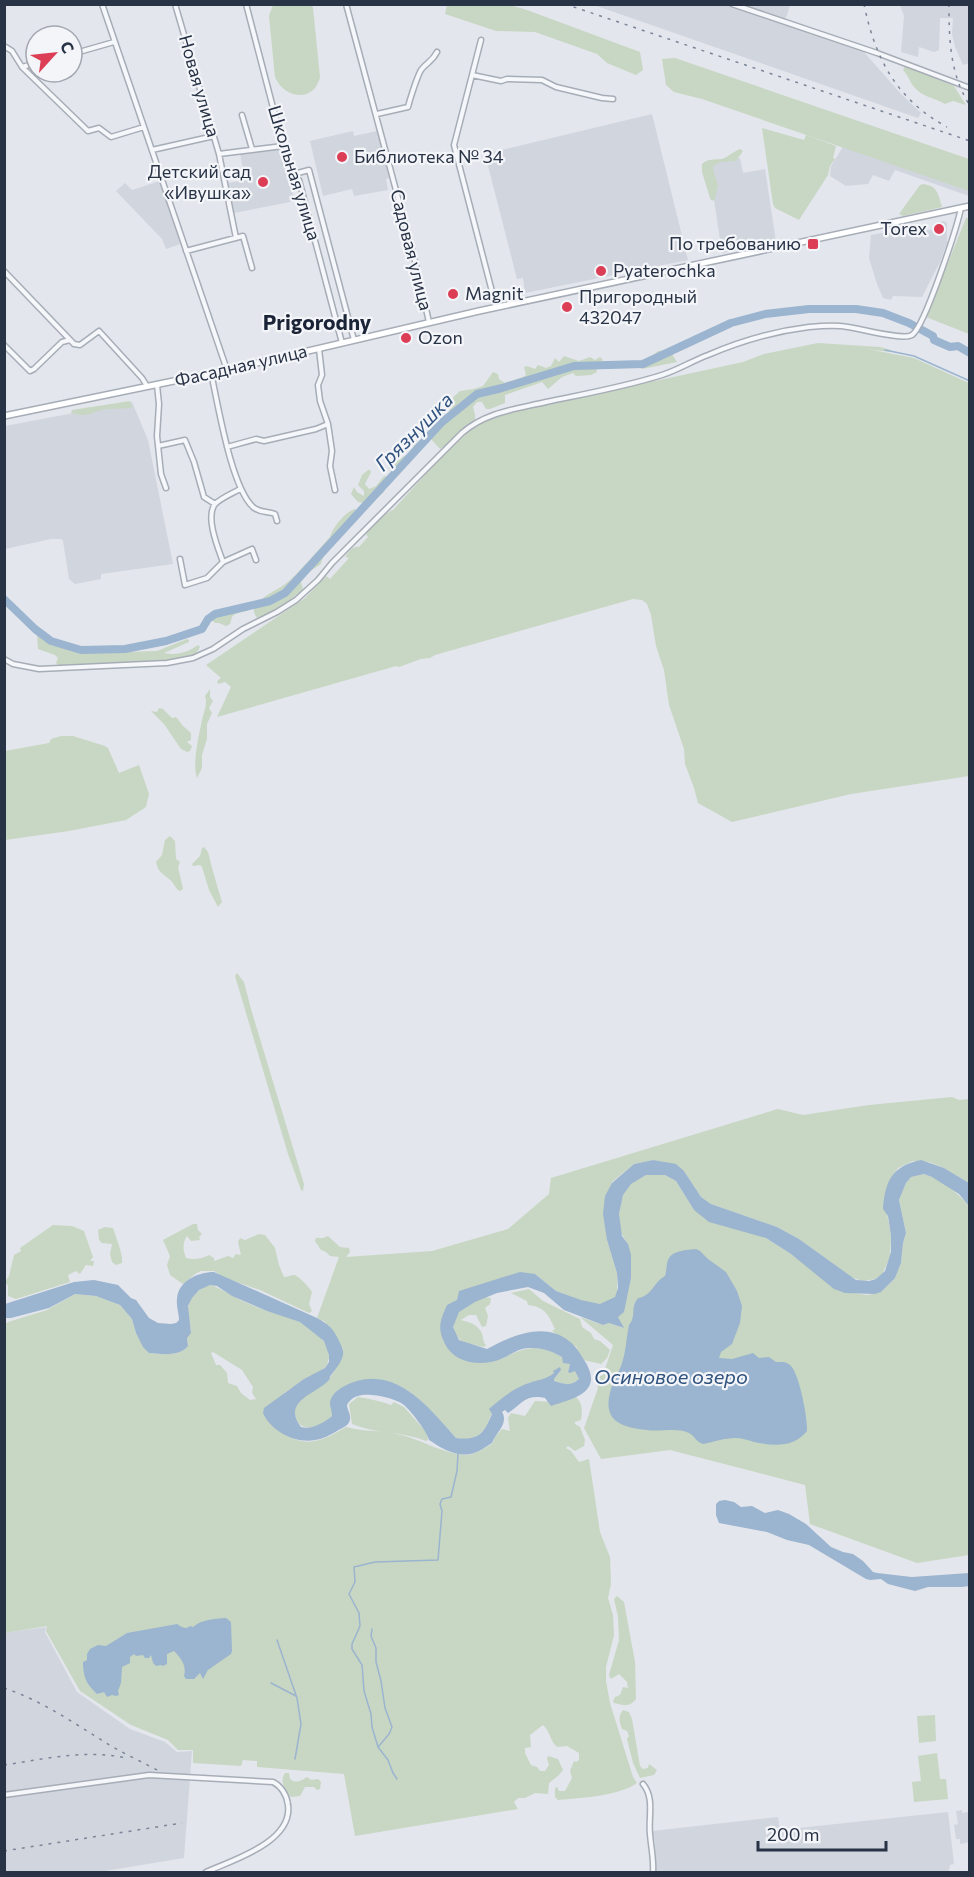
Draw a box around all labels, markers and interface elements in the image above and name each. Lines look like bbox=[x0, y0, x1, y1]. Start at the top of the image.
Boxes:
north arrow bbox=[24, 24, 84, 84]
street label: Новая улица bbox=[175, 32, 225, 139]
text: С bbox=[57, 38, 79, 56]
street label: Школьная улица bbox=[264, 103, 326, 243]
place label: Библиотека № 34 bbox=[354, 145, 504, 167]
marker: Библиотека № 34 bbox=[335, 150, 349, 164]
place label: Детский сад «Ивушка» bbox=[148, 160, 251, 203]
marker: Детский сад «Ивушка» bbox=[256, 175, 270, 189]
street label: Садовая улица bbox=[386, 187, 438, 313]
place label: Torex bbox=[880, 217, 927, 239]
marker: Torex bbox=[932, 222, 946, 236]
place label: По требованию bbox=[669, 232, 801, 254]
marker: По требованию bbox=[806, 237, 820, 251]
place label: Pyaterochka bbox=[613, 259, 716, 281]
marker: Pyaterochka bbox=[594, 264, 608, 278]
place label: Magnit bbox=[465, 282, 524, 304]
place label: Пригородный 432047 bbox=[579, 285, 697, 328]
marker: Magnit bbox=[446, 287, 460, 301]
marker: Пригородный 432047 bbox=[560, 300, 574, 314]
district label: Prigorodny bbox=[263, 309, 372, 334]
place label: Ozon bbox=[418, 326, 463, 348]
marker: Ozon bbox=[399, 331, 413, 345]
street label: Фасадная улица bbox=[172, 339, 309, 391]
water label: Грязнушка bbox=[369, 387, 457, 475]
water label: Осиновое озеро bbox=[594, 1364, 748, 1388]
scale bar bbox=[758, 1814, 886, 1852]
text: 200 m bbox=[767, 1823, 820, 1845]

